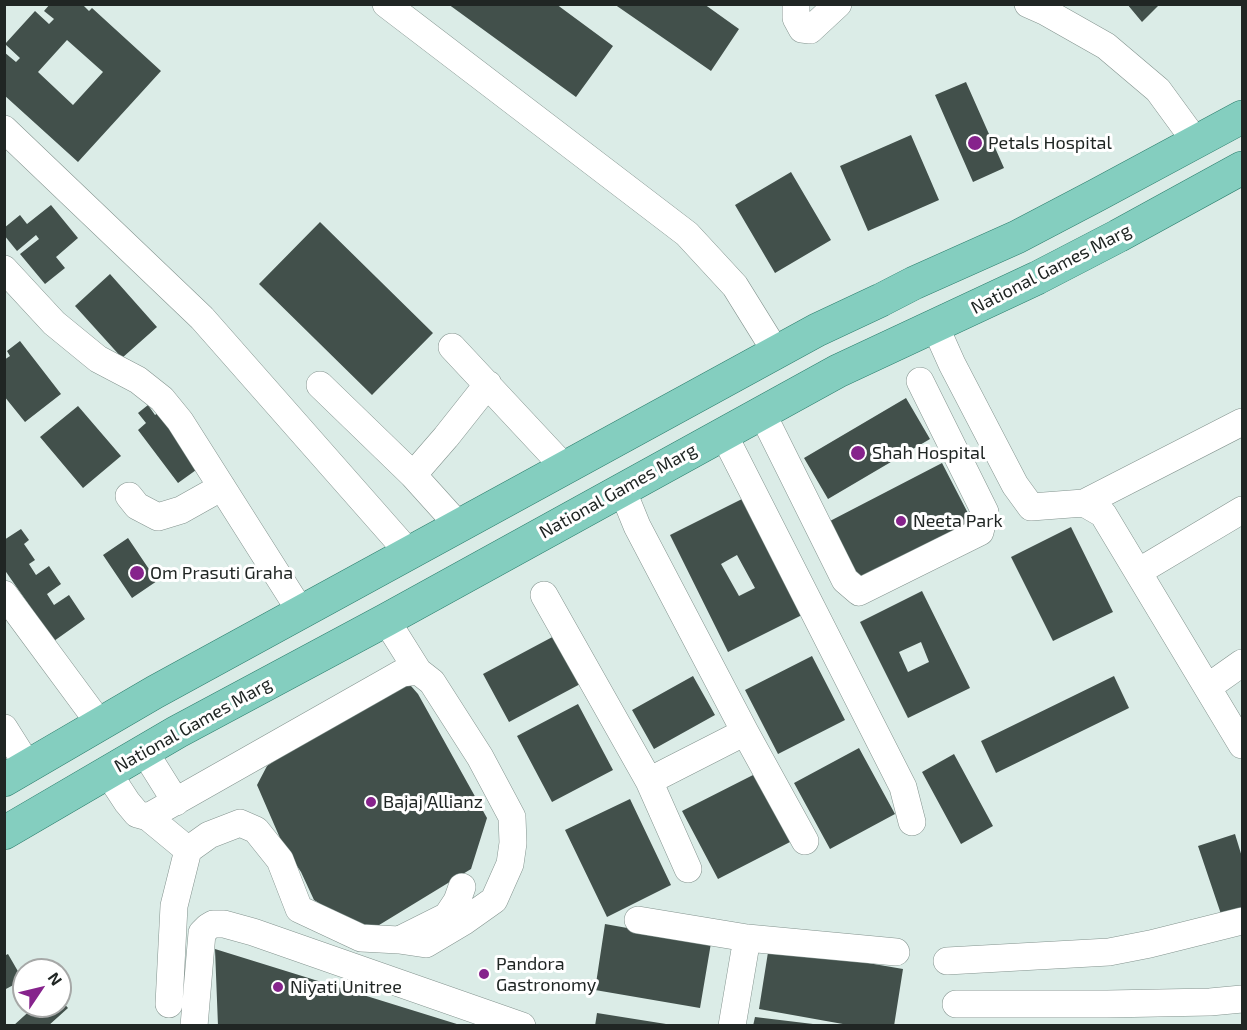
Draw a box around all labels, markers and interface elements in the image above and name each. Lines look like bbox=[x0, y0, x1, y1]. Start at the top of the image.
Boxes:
place label: Petals Hospital bbox=[988, 132, 1112, 154]
marker: Petals Hospital bbox=[966, 134, 984, 152]
street label: National Games Marg bbox=[967, 219, 1135, 319]
street label: National Games Marg bbox=[536, 439, 700, 543]
place label: Shah Hospital bbox=[872, 442, 985, 464]
marker: Shah Hospital bbox=[849, 444, 867, 462]
place label: Neeta Park bbox=[913, 510, 1003, 532]
marker: Neeta Park bbox=[894, 514, 908, 528]
place label: Om Prasuti Graha bbox=[150, 562, 293, 584]
marker: Om Prasuti Graha bbox=[128, 564, 146, 582]
street label: National Games Marg bbox=[111, 673, 275, 777]
place label: Bajaj Allianz bbox=[383, 791, 483, 813]
marker: Bajaj Allianz bbox=[364, 795, 378, 809]
place label: Pandora Gastronomy bbox=[496, 953, 596, 996]
north arrow bbox=[12, 958, 72, 1018]
marker: Pandora Gastronomy bbox=[477, 967, 491, 981]
text: N bbox=[44, 968, 67, 989]
place label: Niyati Unitree bbox=[290, 976, 402, 998]
marker: Niyati Unitree bbox=[271, 980, 285, 994]

